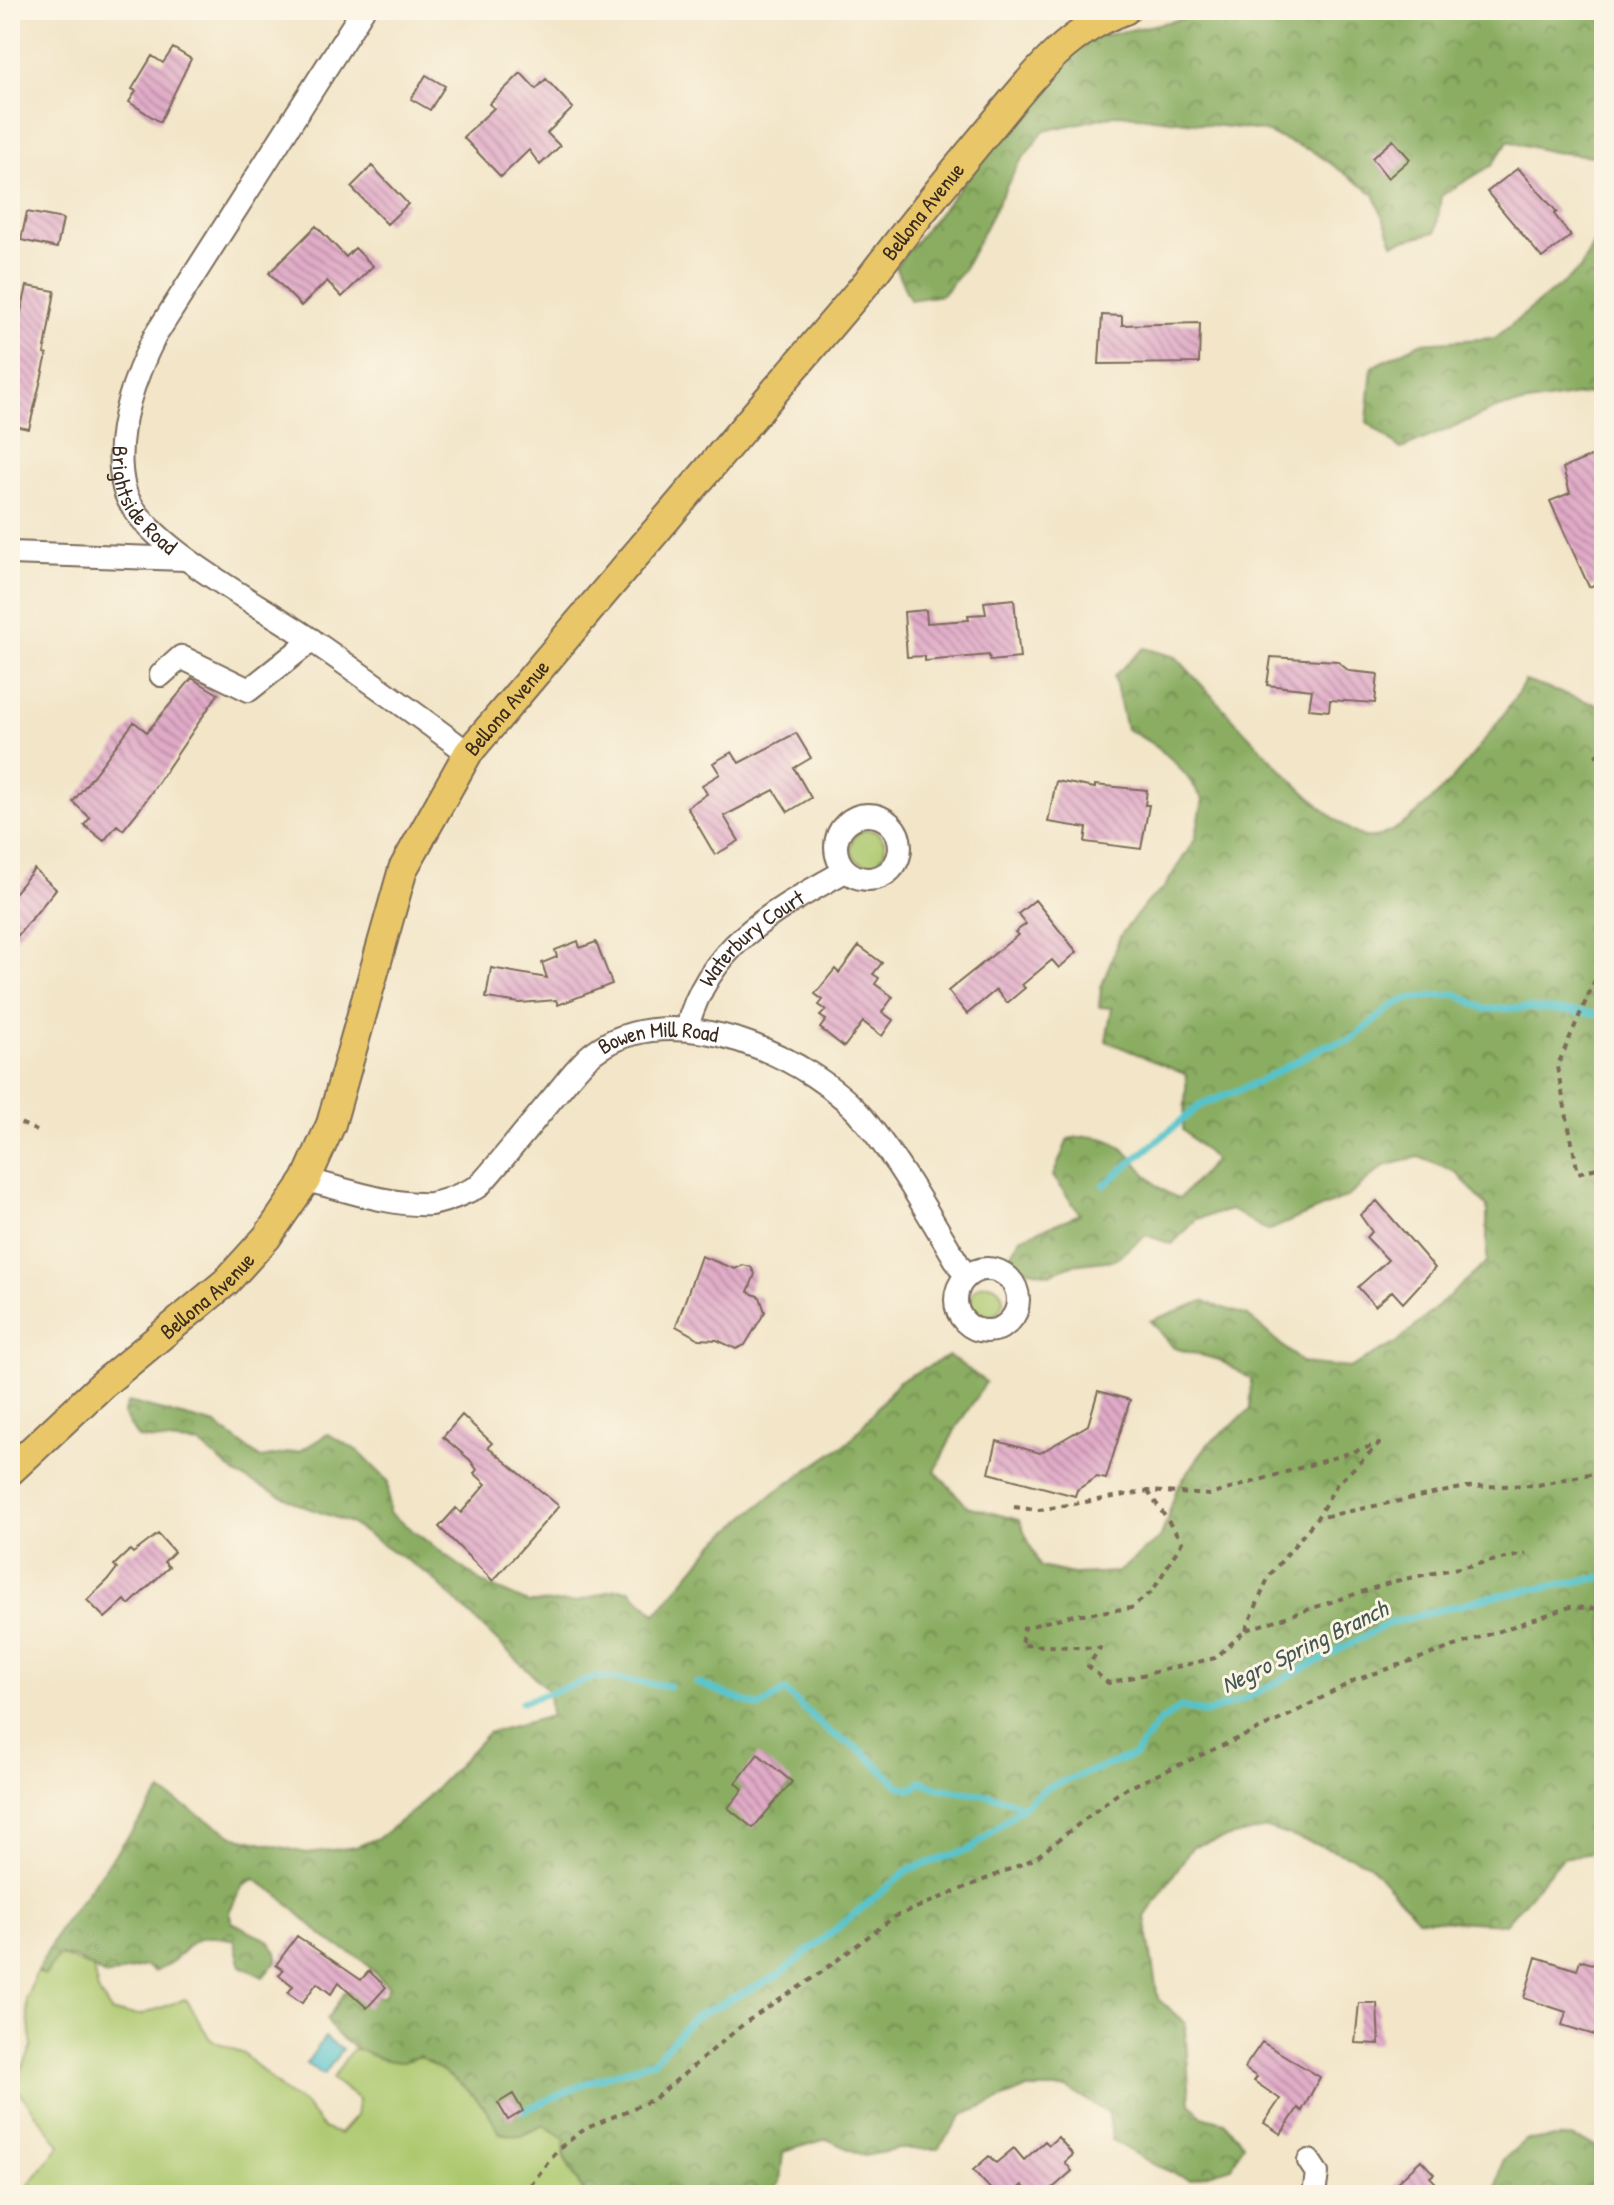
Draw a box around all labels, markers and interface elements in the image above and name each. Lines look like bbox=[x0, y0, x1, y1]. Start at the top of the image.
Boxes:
street label: Bellona Avenue bbox=[874, 155, 971, 266]
street label: Brightside Road bbox=[105, 445, 184, 561]
street label: Bellona Avenue bbox=[457, 653, 556, 762]
street label: Waterbury Court bbox=[692, 882, 810, 992]
street label: Bowen Mill Road bbox=[592, 1014, 722, 1061]
street label: Bellona Avenue bbox=[153, 1245, 261, 1346]
water label: Negro Spring Branch bbox=[1215, 1591, 1395, 1701]

